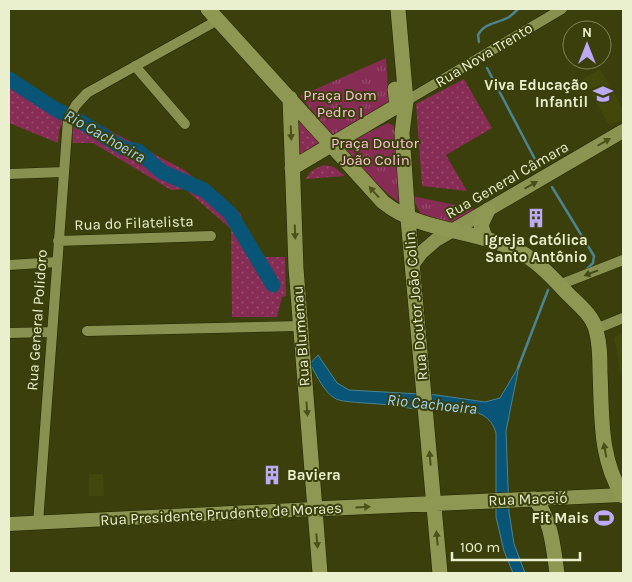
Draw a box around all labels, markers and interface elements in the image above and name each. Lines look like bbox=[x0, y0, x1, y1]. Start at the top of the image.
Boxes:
street label: Rua Nova Trento bbox=[432, 19, 536, 91]
north arrow bbox=[562, 20, 612, 70]
text: N bbox=[582, 24, 592, 41]
place label: Viva Educação Infantil bbox=[484, 76, 588, 111]
school or university icon: Viva Educação Infantil bbox=[592, 83, 614, 105]
park label: Praça Dom Pedro I bbox=[303, 86, 377, 121]
water label: Rio Cachoeira bbox=[61, 105, 149, 167]
one-way arrow bbox=[287, 125, 295, 141]
park label: Praça Doutor João Colin bbox=[331, 134, 420, 169]
street label: Rua General Câmara bbox=[442, 137, 572, 223]
one-way arrow bbox=[598, 138, 611, 147]
one-way arrow bbox=[524, 181, 537, 190]
one-way arrow bbox=[368, 187, 380, 199]
building icon: Igreja Católica Santo Antônio bbox=[525, 207, 547, 229]
street label: Rua do Filatelista bbox=[74, 212, 194, 234]
one-way arrow bbox=[291, 225, 299, 241]
street label: Rua Doutor João Colin bbox=[401, 231, 431, 381]
place label: Igreja Católica Santo Antônio bbox=[484, 231, 588, 266]
street label: Rua General Polidoro bbox=[23, 249, 51, 391]
one-way arrow bbox=[584, 269, 598, 277]
street label: Rua Blumenau bbox=[289, 285, 313, 387]
water label: Rio Cachoeira bbox=[386, 390, 478, 418]
one-way arrow bbox=[303, 402, 311, 418]
one-way arrow bbox=[601, 441, 609, 457]
one-way arrow bbox=[426, 450, 434, 466]
building icon: Baviera bbox=[261, 464, 283, 486]
place label: Baviera bbox=[287, 466, 341, 484]
street label: Rua Maceió bbox=[488, 489, 568, 509]
street label: Rua Presidente Prudente de Moraes bbox=[100, 499, 342, 529]
one-way arrow bbox=[355, 502, 371, 510]
sports icon: Fit Mais bbox=[593, 507, 615, 529]
place label: Fit Mais bbox=[531, 509, 589, 527]
one-way arrow bbox=[433, 530, 441, 546]
scale bar bbox=[452, 530, 580, 562]
one-way arrow bbox=[313, 533, 321, 549]
text: 100 m bbox=[460, 538, 500, 556]

